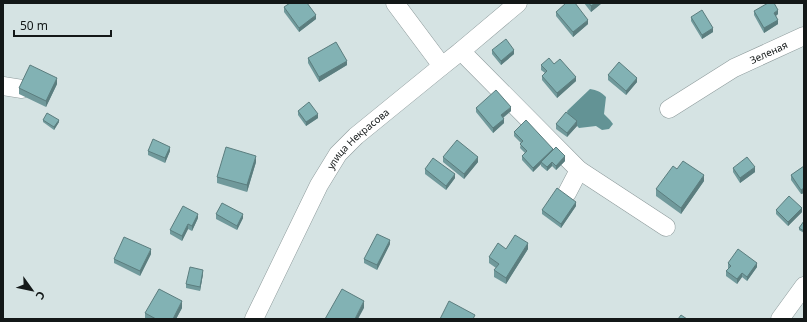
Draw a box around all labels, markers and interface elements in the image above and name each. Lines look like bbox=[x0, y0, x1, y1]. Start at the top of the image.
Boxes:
scale bar bbox=[14, 12, 111, 38]
text: 50 m bbox=[20, 17, 48, 34]
street label: Зеленая bbox=[748, 37, 790, 67]
street label: улица Некрасова bbox=[323, 105, 392, 172]
north arrow bbox=[12, 270, 52, 310]
text: С bbox=[33, 289, 49, 303]

